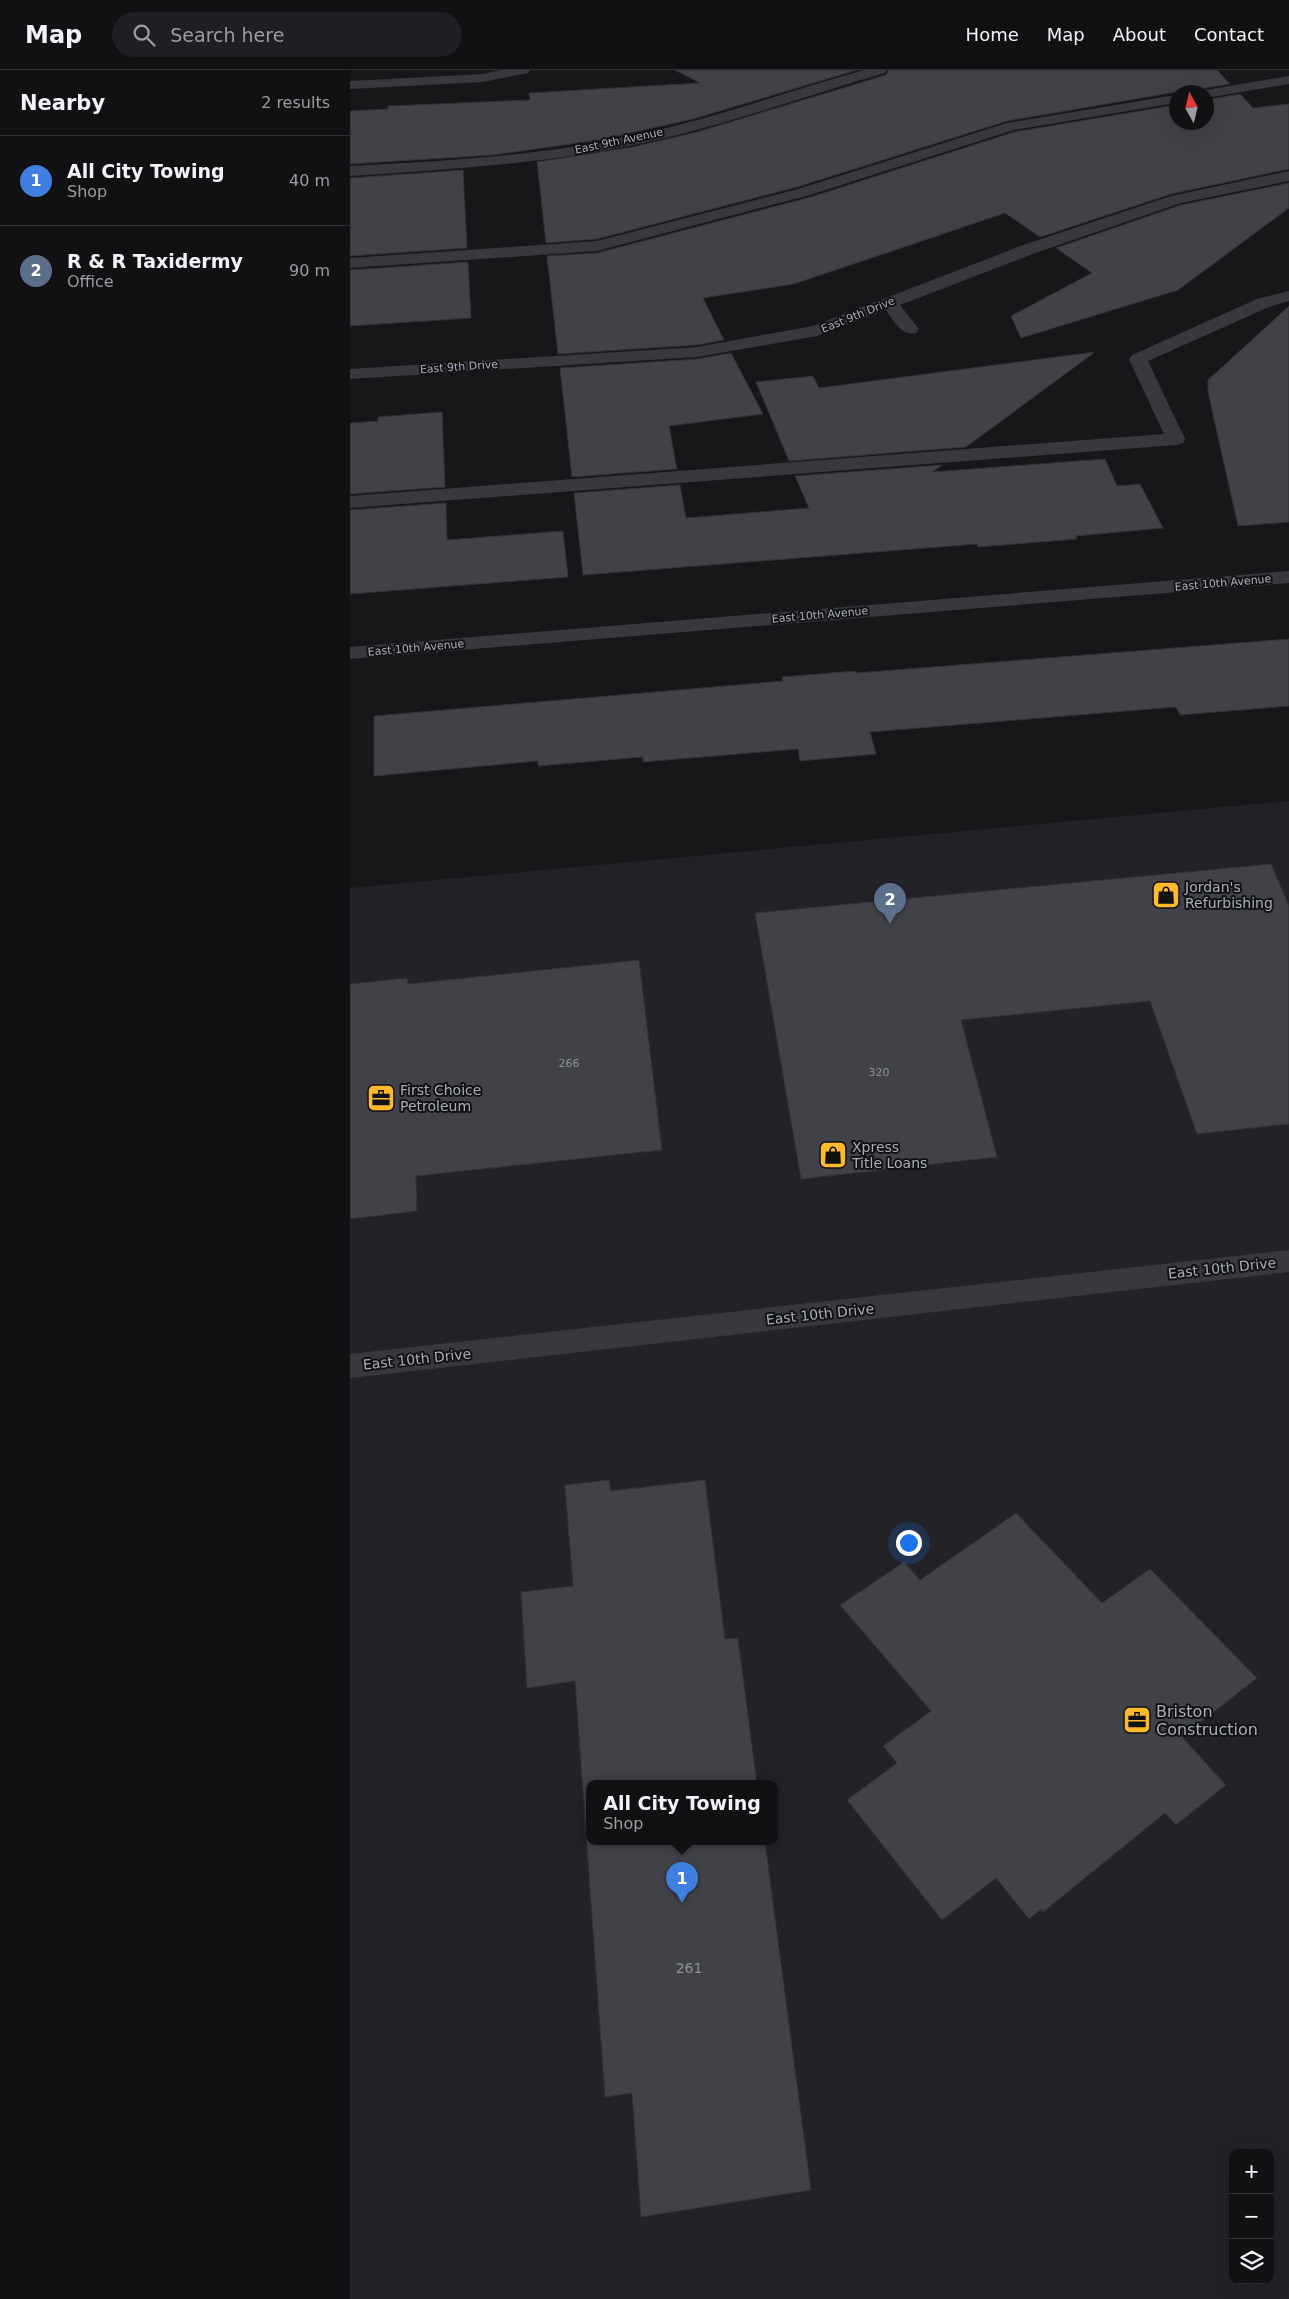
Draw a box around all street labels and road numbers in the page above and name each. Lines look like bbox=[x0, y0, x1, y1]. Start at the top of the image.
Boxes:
street label: East 9th Avenue bbox=[574, 125, 665, 157]
street label: East 9th Drive bbox=[819, 294, 897, 336]
street label: East 9th Drive bbox=[419, 358, 499, 376]
street label: East 10th Avenue bbox=[1174, 572, 1272, 594]
street label: East 10th Avenue bbox=[771, 604, 869, 626]
street label: East 10th Avenue bbox=[367, 637, 465, 659]
street label: East 10th Drive bbox=[1167, 1254, 1277, 1282]
street label: East 10th Drive bbox=[765, 1300, 875, 1328]
street label: East 10th Drive bbox=[362, 1345, 472, 1373]

